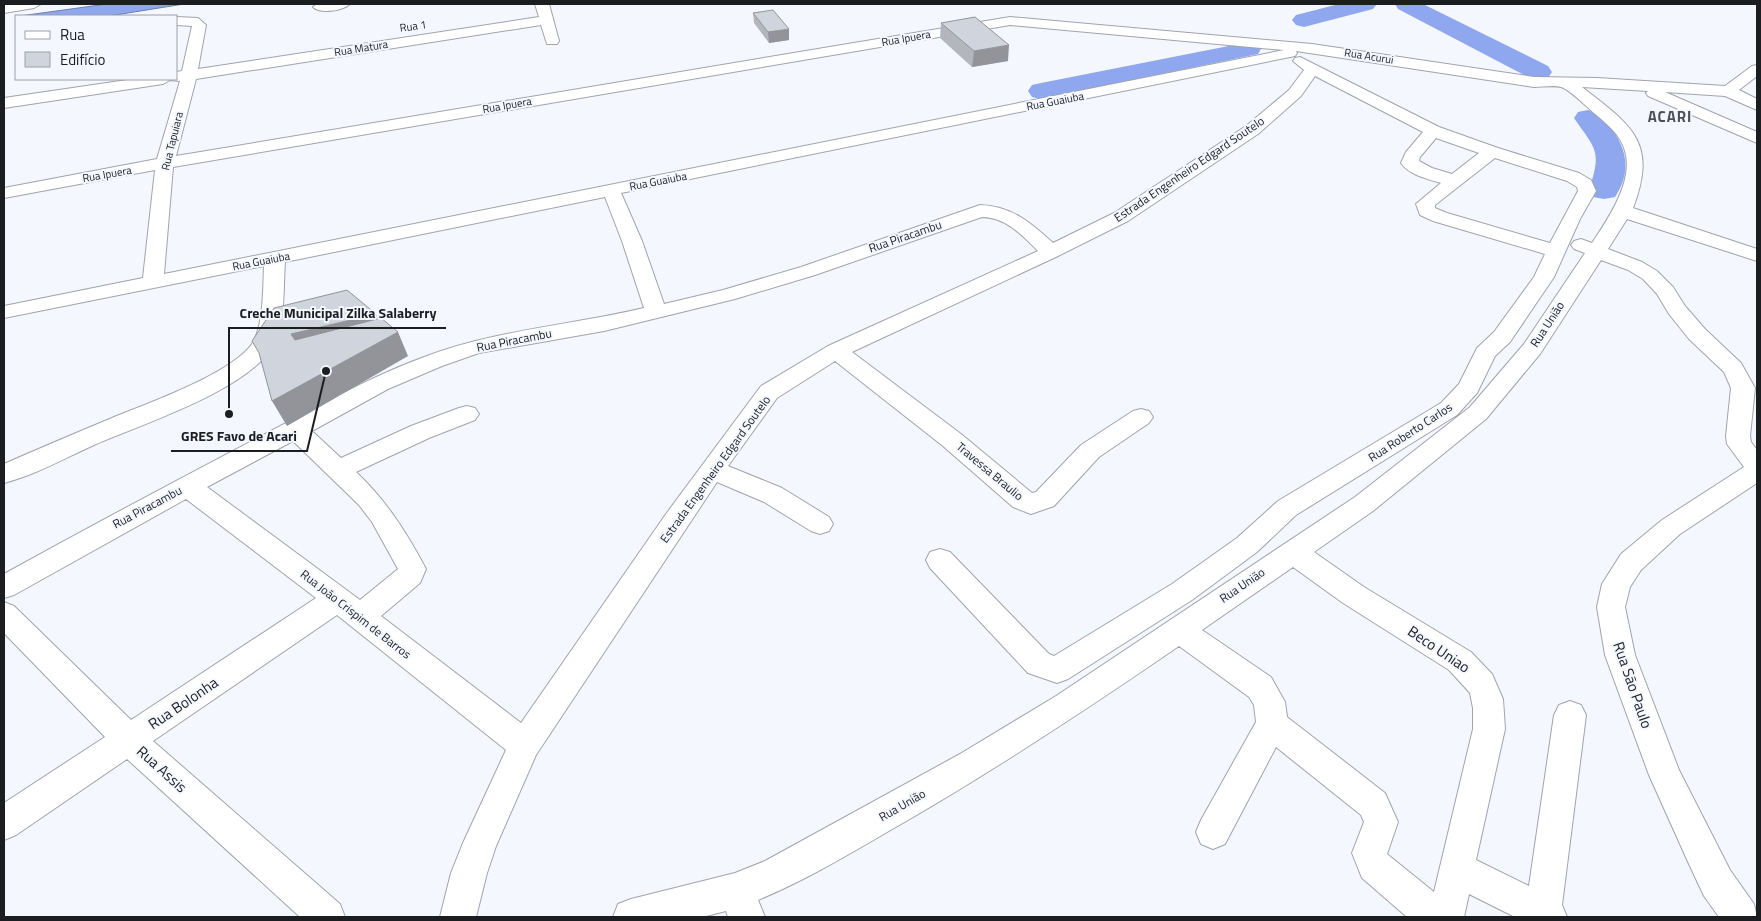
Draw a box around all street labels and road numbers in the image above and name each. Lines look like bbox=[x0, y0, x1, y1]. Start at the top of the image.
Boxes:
street label: Rua 1 bbox=[399, 16, 427, 36]
street label: Rua Ipuera bbox=[880, 26, 932, 50]
street label: Rua Matura bbox=[333, 36, 390, 60]
street label: Rua Acurui bbox=[1343, 44, 1395, 68]
street label: Rua Guaiuba bbox=[1025, 88, 1086, 114]
street label: Rua Ipuera bbox=[481, 93, 533, 117]
street label: Rua Tapuiara bbox=[157, 110, 187, 172]
street label: Estrada Engenheiro Edgard Soutelo bbox=[1110, 111, 1268, 227]
street label: Rua Ipuera bbox=[81, 162, 133, 186]
street label: Rua Guaiuba bbox=[628, 168, 689, 194]
street label: Rua Piracambu bbox=[866, 215, 944, 257]
street label: Rua Guaiuba bbox=[231, 248, 292, 274]
street label: Rua União bbox=[1525, 297, 1569, 351]
street label: Rua Piracambu bbox=[475, 323, 553, 357]
street label: Estrada Engenheiro Edgard Soutelo bbox=[655, 391, 775, 547]
street label: Rua Roberto Carlos bbox=[1364, 397, 1456, 466]
street label: Travessa Braulio bbox=[952, 437, 1028, 505]
street label: Rua Piracambu bbox=[109, 481, 185, 533]
street label: Rua União bbox=[1215, 563, 1269, 607]
street label: Rua Joāo Crispim de Barros bbox=[297, 565, 416, 664]
street label: Beco Uniao bbox=[1403, 620, 1475, 678]
street label: Rua Sāo Paulo bbox=[1607, 638, 1659, 732]
street label: Rua Bolonha bbox=[143, 671, 223, 735]
street label: Rua Assis bbox=[132, 740, 192, 798]
street label: Rua União bbox=[875, 784, 929, 826]

